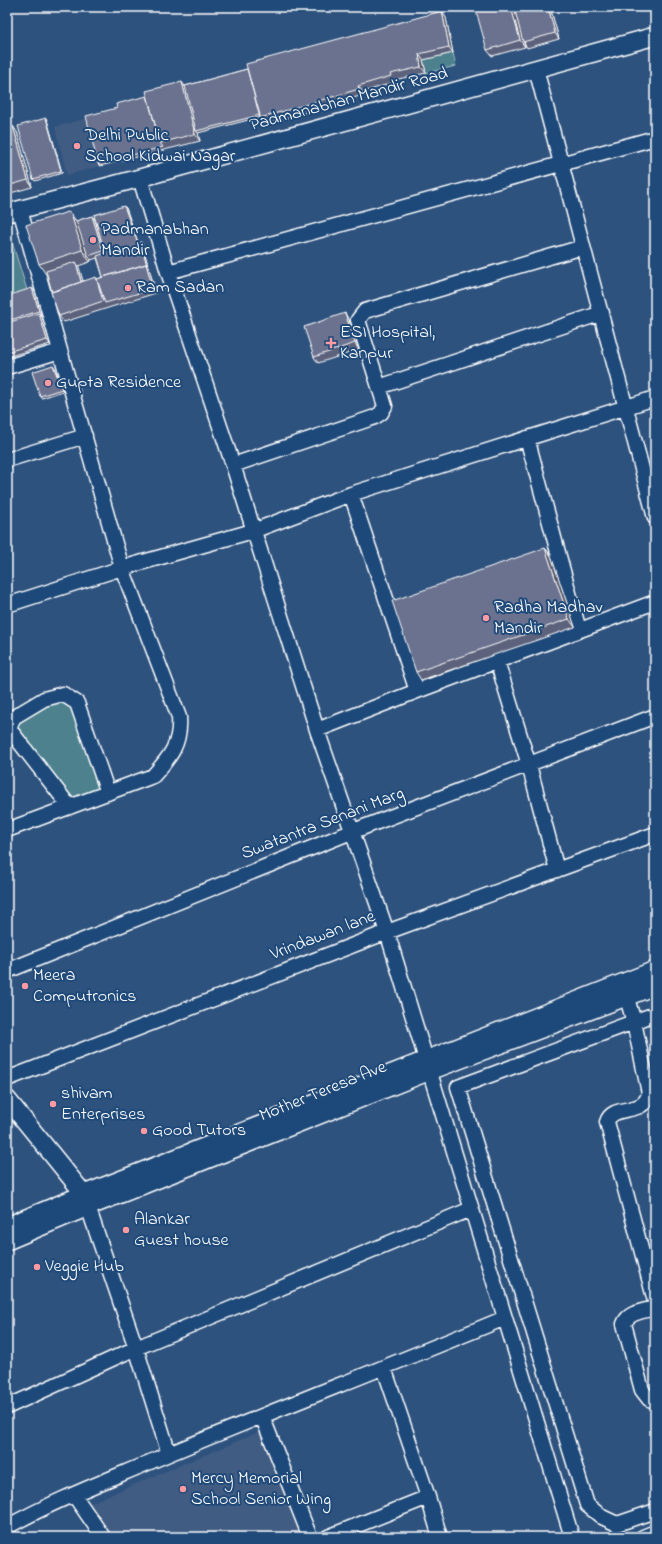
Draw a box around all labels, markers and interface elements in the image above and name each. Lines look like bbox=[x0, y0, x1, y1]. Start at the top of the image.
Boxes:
street label: Padmanabhan Mandir Road bbox=[247, 61, 451, 139]
place label: Delhi Public School Kidwai Nagar bbox=[84, 123, 236, 171]
marker: Delhi Public School Kidwai Nagar bbox=[72, 141, 82, 151]
place label: Padmanabhan Mandir bbox=[101, 217, 209, 264]
marker: Padmanabhan Mandir bbox=[88, 235, 98, 245]
place label: Ram Sadan bbox=[136, 275, 224, 301]
marker: Ram Sadan bbox=[123, 283, 133, 293]
place label: ESI Hospital, Kanpur bbox=[340, 320, 435, 367]
marker: ESI Hospital, Kanpur bbox=[325, 337, 337, 349]
place label: Gupta Residence bbox=[56, 370, 182, 396]
marker: Gupta Residence bbox=[43, 378, 53, 388]
place label: Radha Madhav Mandir bbox=[494, 595, 603, 642]
marker: Radha Madhav Mandir bbox=[481, 613, 491, 623]
street label: Swatantra Senani Marg bbox=[238, 781, 409, 868]
street label: Vrindawan lane bbox=[266, 904, 380, 968]
place label: Meera Computronics bbox=[33, 963, 137, 1010]
marker: Meera Computronics bbox=[20, 981, 30, 991]
street label: Mother Teresa Ave bbox=[256, 1054, 391, 1129]
place label: shivam Enterprises bbox=[61, 1081, 145, 1128]
marker: shivam Enterprises bbox=[48, 1099, 58, 1109]
place label: Good Tutors bbox=[152, 1118, 246, 1144]
marker: Good Tutors bbox=[139, 1126, 149, 1136]
place label: Alankar Guest house bbox=[134, 1207, 230, 1254]
marker: Alankar Guest house bbox=[121, 1225, 131, 1235]
place label: Veggie Hub bbox=[44, 1254, 124, 1281]
marker: Veggie Hub bbox=[32, 1262, 42, 1272]
place label: Mercy Memorial School Senior Wing bbox=[191, 1466, 331, 1514]
marker: Mercy Memorial School Senior Wing bbox=[178, 1484, 188, 1494]

